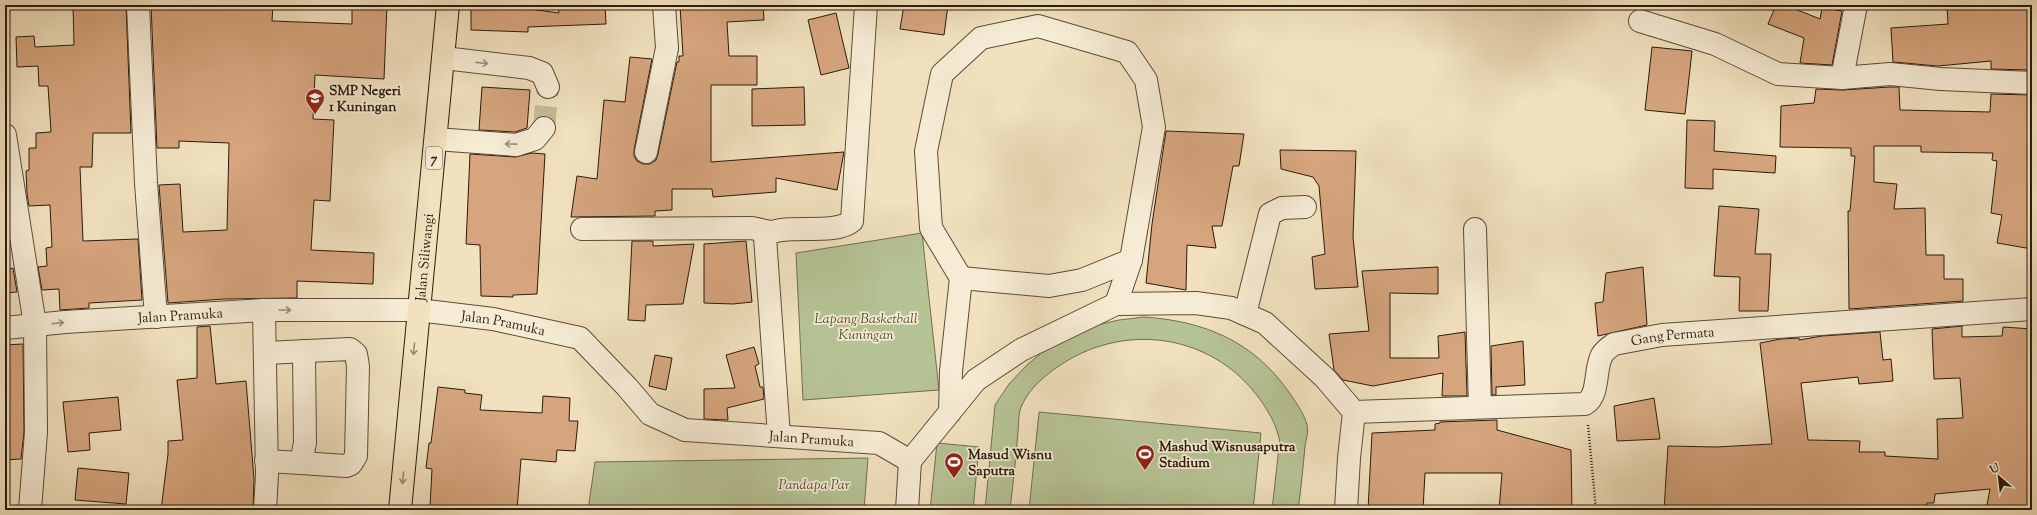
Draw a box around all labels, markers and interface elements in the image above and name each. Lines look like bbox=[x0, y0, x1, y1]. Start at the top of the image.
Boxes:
one-way arrow bbox=[475, 59, 488, 66]
place label: SMP Negeri 1 Kuningan bbox=[329, 82, 401, 118]
school or university icon: SMP Negeri 1 Kuningan bbox=[304, 87, 326, 115]
one-way arrow bbox=[505, 140, 518, 148]
road number: 7 bbox=[426, 147, 442, 169]
street label: Jalan Siliwangi bbox=[412, 212, 440, 303]
street label: Jalan Pramuka bbox=[136, 304, 224, 330]
one-way arrow bbox=[278, 306, 291, 314]
street label: Jalan Pramuka bbox=[459, 307, 547, 342]
park label: Lapang Basketball Kuningan bbox=[814, 310, 918, 346]
one-way arrow bbox=[51, 319, 64, 326]
street label: Gang Permata bbox=[1629, 323, 1716, 353]
one-way arrow bbox=[411, 342, 418, 355]
street label: Jalan Pramuka bbox=[767, 428, 855, 453]
place label: Mashud Wisnusaputra Stadium bbox=[1159, 438, 1296, 474]
sports icon: Mashud Wisnusaputra Stadium bbox=[1134, 443, 1156, 471]
place label: Masud Wisnu Saputra bbox=[968, 446, 1053, 482]
sports icon: Masud Wisnu Saputra bbox=[943, 451, 965, 479]
north arrow bbox=[1979, 457, 2019, 497]
text: U bbox=[1986, 460, 2003, 479]
one-way arrow bbox=[399, 471, 406, 484]
park label: Pandapa Par bbox=[778, 476, 850, 496]

